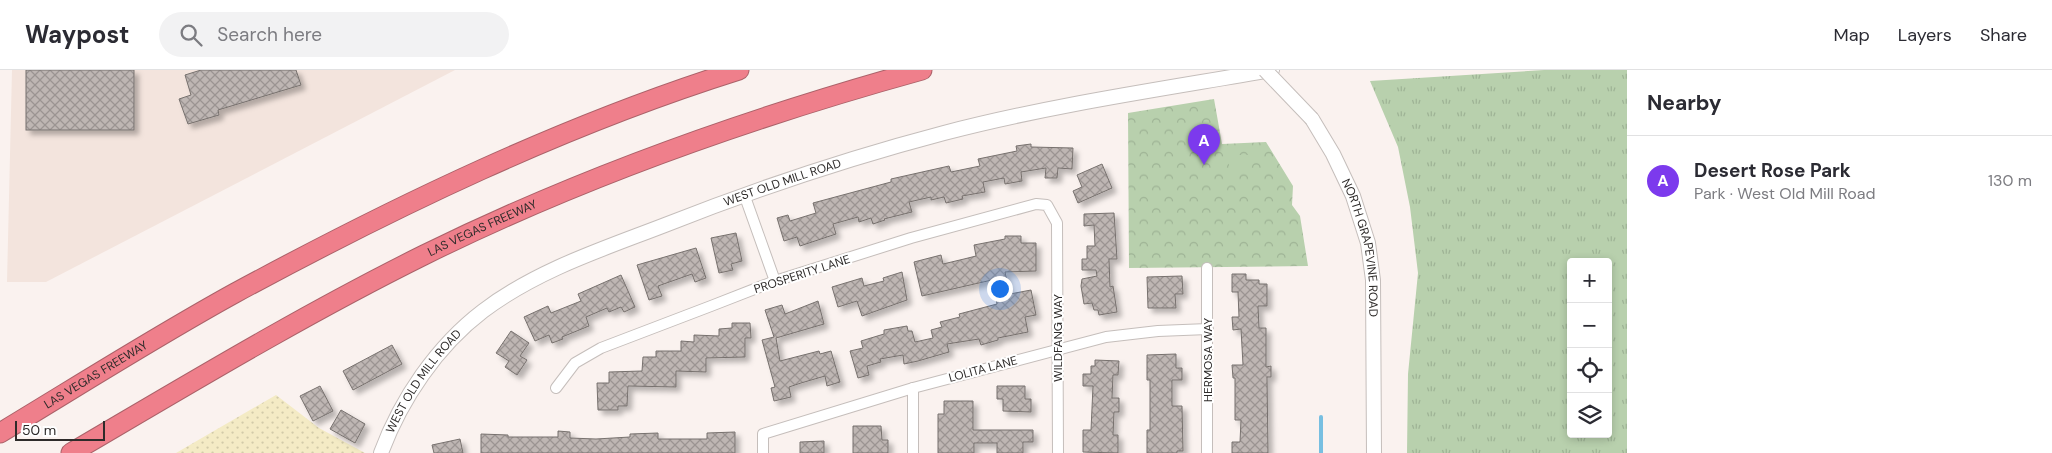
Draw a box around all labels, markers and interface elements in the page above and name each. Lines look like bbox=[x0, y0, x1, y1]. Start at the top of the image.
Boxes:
search box bbox=[159, 12, 509, 57]
text: Waypost bbox=[25, 19, 129, 50]
icon: search bbox=[177, 21, 205, 49]
text: Search here bbox=[217, 22, 322, 47]
text: Map bbox=[1834, 23, 1870, 47]
text: Layers bbox=[1898, 23, 1952, 47]
text: Share bbox=[1980, 23, 2027, 47]
text: Nearby bbox=[1647, 89, 1721, 117]
pin: A bbox=[1188, 124, 1220, 165]
street label: WEST OLD MILL ROAD bbox=[721, 155, 843, 210]
text: Desert Rose Park bbox=[1694, 158, 1851, 183]
text: A bbox=[1657, 170, 1669, 191]
text: 130 m bbox=[1988, 170, 2032, 191]
street label: NORTH GRAPEVINE ROAD bbox=[1338, 176, 1381, 317]
text: Park · West Old Mill Road bbox=[1694, 183, 1875, 204]
street label: LAS VEGAS FREEWAY bbox=[425, 196, 539, 260]
street label: PROSPERITY LANE bbox=[752, 251, 852, 297]
map controls bbox=[1567, 258, 1612, 438]
button: + bbox=[1567, 258, 1612, 303]
your location bbox=[987, 276, 1013, 302]
street label: WILDFANG WAY bbox=[1050, 294, 1066, 382]
button: − bbox=[1567, 303, 1612, 348]
street label: HERMOSA WAY bbox=[1200, 318, 1216, 402]
street label: WEST OLD MILL ROAD bbox=[382, 326, 465, 436]
street label: LAS VEGAS FREEWAY bbox=[41, 337, 150, 412]
button: locate bbox=[1567, 348, 1612, 393]
street label: LOLITA LANE bbox=[947, 352, 1019, 386]
button: layers bbox=[1567, 393, 1612, 438]
scale bar bbox=[15, 418, 105, 441]
text: 50 m bbox=[22, 421, 56, 439]

